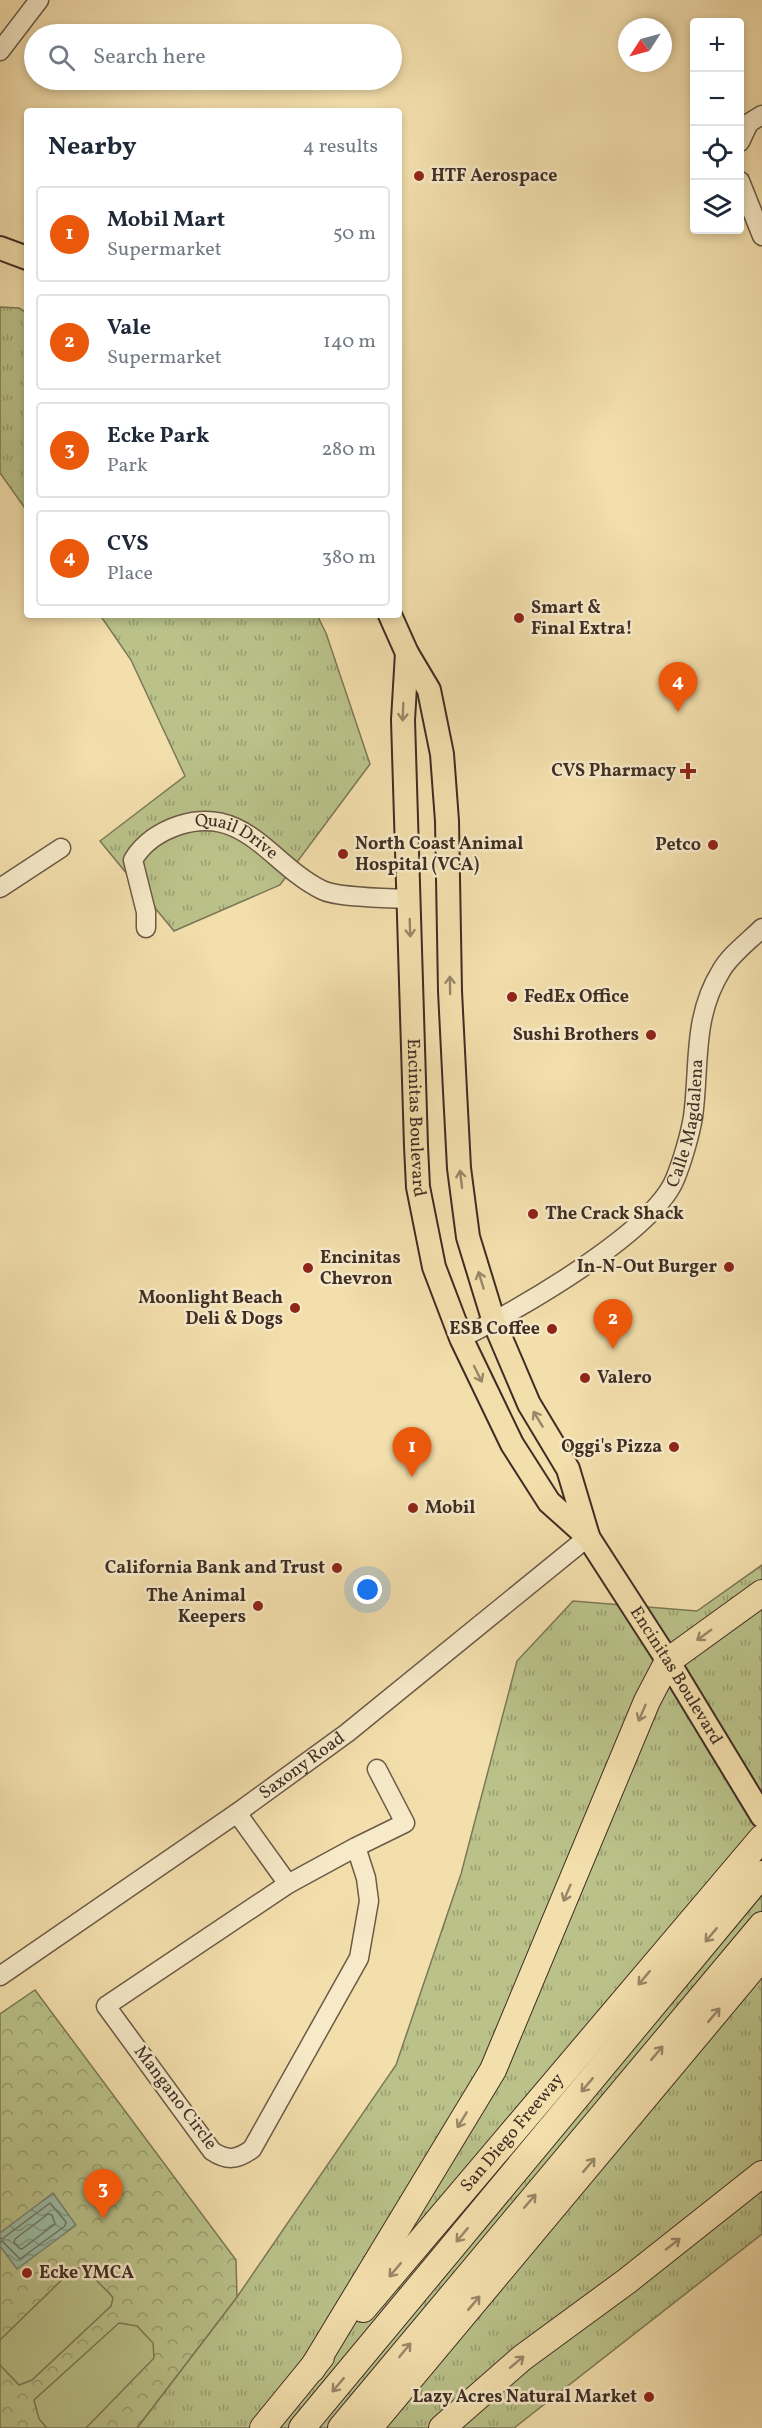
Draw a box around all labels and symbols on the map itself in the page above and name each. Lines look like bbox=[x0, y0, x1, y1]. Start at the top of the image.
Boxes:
north arrow bbox=[618, 18, 672, 72]
place label: HTF Aerospace bbox=[431, 164, 557, 189]
marker: HTF Aerospace bbox=[412, 169, 426, 183]
place label: Smart & Final Extra! bbox=[531, 596, 633, 642]
marker: Smart & Final Extra! bbox=[512, 611, 526, 625]
pin: 4 bbox=[658, 662, 698, 712]
one-way arrow bbox=[398, 701, 409, 721]
place label: CVS Pharmacy bbox=[551, 759, 676, 784]
marker: CVS Pharmacy bbox=[681, 764, 695, 778]
street label: Quail Drive bbox=[194, 808, 284, 866]
place label: North Coast Animal Hospital (VCA) bbox=[355, 832, 523, 878]
place label: Petco bbox=[655, 833, 701, 858]
marker: Petco bbox=[706, 838, 720, 852]
marker: North Coast Animal Hospital (VCA) bbox=[336, 847, 350, 861]
one-way arrow bbox=[404, 917, 415, 937]
one-way arrow bbox=[444, 975, 456, 995]
place label: FedEx Office bbox=[524, 985, 629, 1010]
marker: FedEx Office bbox=[505, 990, 519, 1004]
place label: Sushi Brothers bbox=[513, 1023, 639, 1048]
marker: Sushi Brothers bbox=[644, 1028, 658, 1042]
street label: Encinitas Boulevard bbox=[400, 1038, 432, 1199]
street label: Calle Magdalena bbox=[660, 1058, 710, 1192]
one-way arrow bbox=[455, 1170, 466, 1190]
place label: The Crack Shack bbox=[545, 1202, 684, 1227]
marker: The Crack Shack bbox=[526, 1207, 540, 1221]
place label: Encinitas Chevron bbox=[320, 1246, 401, 1292]
place label: In-N-Out Burger bbox=[577, 1255, 717, 1280]
marker: In-N-Out Burger bbox=[722, 1260, 736, 1274]
marker: Encinitas Chevron bbox=[301, 1261, 315, 1275]
one-way arrow bbox=[475, 1270, 486, 1289]
place label: Moonlight Beach Deli & Dogs bbox=[138, 1286, 283, 1332]
pin: 2 bbox=[594, 1300, 632, 1349]
marker: Moonlight Beach Deli & Dogs bbox=[288, 1301, 302, 1315]
place label: ESB Coffee bbox=[449, 1317, 540, 1342]
marker: ESB Coffee bbox=[545, 1322, 559, 1336]
one-way arrow bbox=[473, 1364, 485, 1382]
place label: Valero bbox=[597, 1366, 652, 1391]
marker: Valero bbox=[578, 1371, 592, 1385]
one-way arrow bbox=[531, 1411, 543, 1428]
pin: 1 bbox=[392, 1428, 432, 1477]
place label: Oggi's Pizza bbox=[561, 1435, 662, 1460]
marker: Oggi's Pizza bbox=[667, 1440, 681, 1454]
place label: Mobil bbox=[425, 1496, 475, 1521]
marker: Mobil bbox=[406, 1501, 420, 1515]
place label: California Bank and Trust bbox=[105, 1556, 325, 1581]
marker: California Bank and Trust bbox=[330, 1561, 344, 1575]
your location bbox=[353, 1575, 382, 1604]
place label: The Animal Keepers bbox=[146, 1584, 246, 1630]
marker: The Animal Keepers bbox=[251, 1599, 265, 1613]
street label: Encinitas Boulevard bbox=[624, 1602, 728, 1750]
one-way arrow bbox=[696, 1629, 712, 1641]
one-way arrow bbox=[636, 1703, 647, 1722]
street label: Saxony Road bbox=[254, 1726, 350, 1806]
one-way arrow bbox=[561, 1883, 572, 1902]
one-way arrow bbox=[705, 1927, 718, 1943]
one-way arrow bbox=[637, 1970, 651, 1985]
one-way arrow bbox=[707, 2007, 720, 2023]
street label: Mangano Circle bbox=[127, 2041, 223, 2155]
one-way arrow bbox=[650, 2046, 664, 2061]
street label: San Diego Freeway bbox=[455, 2068, 570, 2198]
one-way arrow bbox=[580, 2077, 594, 2092]
one-way arrow bbox=[456, 2111, 468, 2128]
one-way arrow bbox=[582, 2158, 596, 2173]
pin: 3 bbox=[84, 2170, 122, 2219]
one-way arrow bbox=[523, 2194, 537, 2209]
one-way arrow bbox=[456, 2227, 469, 2243]
one-way arrow bbox=[665, 2238, 681, 2251]
place label: Ecke YMCA bbox=[39, 2261, 134, 2286]
one-way arrow bbox=[388, 2262, 402, 2277]
marker: Ecke YMCA bbox=[20, 2266, 34, 2280]
one-way arrow bbox=[468, 2295, 481, 2311]
one-way arrow bbox=[398, 2343, 411, 2359]
one-way arrow bbox=[509, 2355, 524, 2369]
one-way arrow bbox=[331, 2377, 345, 2392]
place label: Lazy Acres Natural Market bbox=[412, 2385, 637, 2410]
marker: Lazy Acres Natural Market bbox=[642, 2390, 656, 2404]

